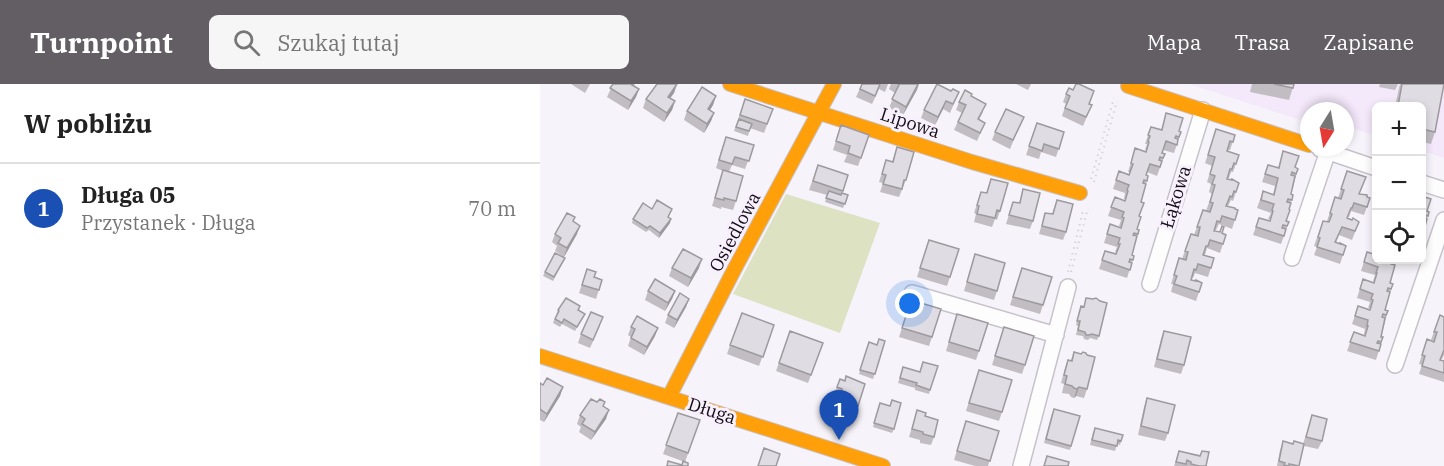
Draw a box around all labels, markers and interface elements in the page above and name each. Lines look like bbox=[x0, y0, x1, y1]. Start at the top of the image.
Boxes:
search box bbox=[209, 15, 629, 69]
text: Turnpoint bbox=[30, 24, 173, 61]
icon: search bbox=[230, 26, 263, 59]
text: Szukaj tutaj bbox=[278, 28, 400, 57]
text: Mapa bbox=[1147, 28, 1201, 56]
text: Trasa bbox=[1234, 28, 1290, 56]
text: Zapisane bbox=[1323, 28, 1414, 56]
street label: Lipowa bbox=[877, 102, 943, 143]
north arrow bbox=[1300, 102, 1354, 156]
map controls bbox=[1372, 102, 1426, 264]
button: + bbox=[1372, 102, 1426, 156]
text: W pobliżu bbox=[24, 106, 152, 140]
button: − bbox=[1372, 156, 1426, 210]
street label: Łąkowa bbox=[1155, 163, 1196, 231]
text: Długa 05 bbox=[81, 180, 176, 209]
street label: Osiedlowa bbox=[704, 188, 765, 276]
text: 1 bbox=[38, 195, 50, 222]
text: 70 m bbox=[468, 195, 516, 222]
text: Przystanek · Długa bbox=[81, 209, 256, 236]
button: locate bbox=[1372, 210, 1426, 264]
your location bbox=[895, 289, 924, 318]
pin: 1 bbox=[820, 390, 858, 440]
street label: Długa bbox=[685, 392, 739, 429]

